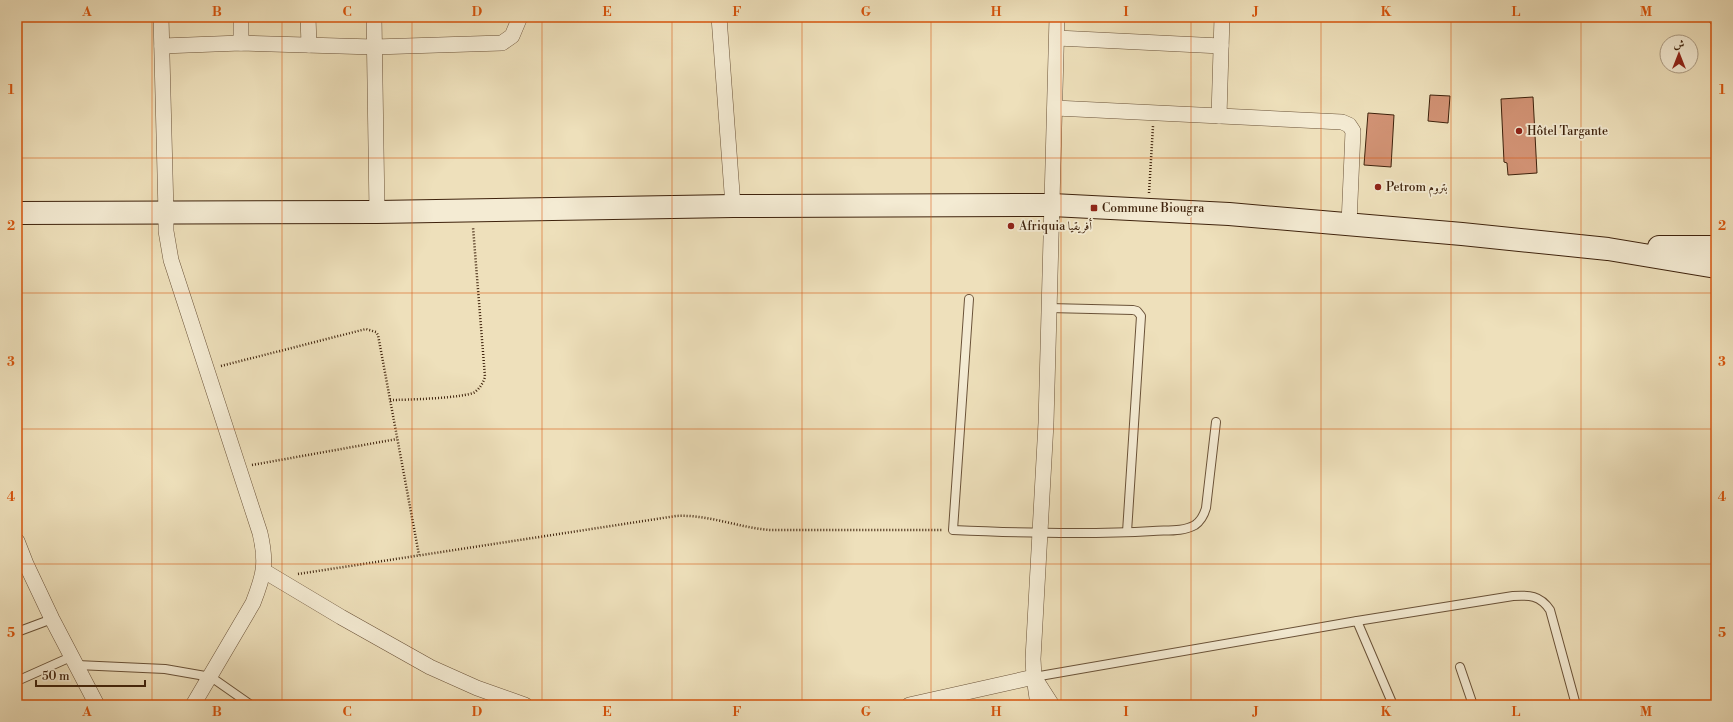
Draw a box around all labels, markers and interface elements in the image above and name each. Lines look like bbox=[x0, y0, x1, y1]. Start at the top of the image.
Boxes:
text: A bbox=[81, 4, 92, 20]
text: B bbox=[212, 4, 222, 20]
text: C bbox=[342, 4, 352, 20]
text: D bbox=[472, 4, 482, 20]
text: E bbox=[602, 4, 612, 20]
text: F bbox=[732, 4, 742, 20]
text: G bbox=[861, 4, 872, 20]
text: H bbox=[991, 4, 1002, 20]
text: I bbox=[1123, 4, 1129, 20]
text: J bbox=[1251, 4, 1259, 20]
text: K bbox=[1381, 4, 1392, 20]
text: L bbox=[1512, 4, 1521, 20]
text: M bbox=[1640, 4, 1652, 20]
north arrow bbox=[1659, 34, 1699, 74]
text: ش bbox=[1674, 38, 1685, 52]
text: 1 bbox=[8, 82, 15, 98]
text: 1 bbox=[1719, 82, 1726, 98]
place label: Hôtel Targante bbox=[1527, 124, 1608, 139]
marker: Hôtel Targante bbox=[1514, 126, 1524, 136]
place label: Petrom بتروم bbox=[1386, 180, 1448, 198]
marker: Petrom بتروم bbox=[1373, 182, 1383, 192]
place label: Commune Biougra bbox=[1102, 201, 1205, 216]
marker: Commune Biougra bbox=[1089, 203, 1099, 213]
text: 2 bbox=[7, 218, 15, 234]
place label: Afriquia أفريقيا bbox=[1018, 218, 1092, 234]
text: 2 bbox=[1718, 218, 1726, 234]
marker: Afriquia أفريقيا bbox=[1006, 221, 1016, 231]
text: 3 bbox=[7, 354, 15, 370]
text: 3 bbox=[1718, 354, 1726, 370]
text: 4 bbox=[7, 489, 16, 505]
text: 4 bbox=[1718, 489, 1727, 505]
text: 5 bbox=[7, 625, 15, 641]
text: 5 bbox=[1718, 625, 1726, 641]
scale bar bbox=[36, 662, 145, 688]
text: 50 m bbox=[42, 669, 70, 684]
text: A bbox=[81, 704, 92, 720]
text: B bbox=[212, 704, 222, 720]
text: C bbox=[342, 704, 352, 720]
text: D bbox=[472, 704, 482, 720]
text: E bbox=[602, 704, 612, 720]
text: F bbox=[732, 704, 742, 720]
text: G bbox=[861, 704, 872, 720]
text: H bbox=[991, 704, 1002, 720]
text: I bbox=[1123, 704, 1129, 720]
text: J bbox=[1251, 704, 1259, 720]
text: K bbox=[1381, 704, 1392, 720]
text: L bbox=[1512, 704, 1521, 720]
text: M bbox=[1640, 704, 1652, 720]

